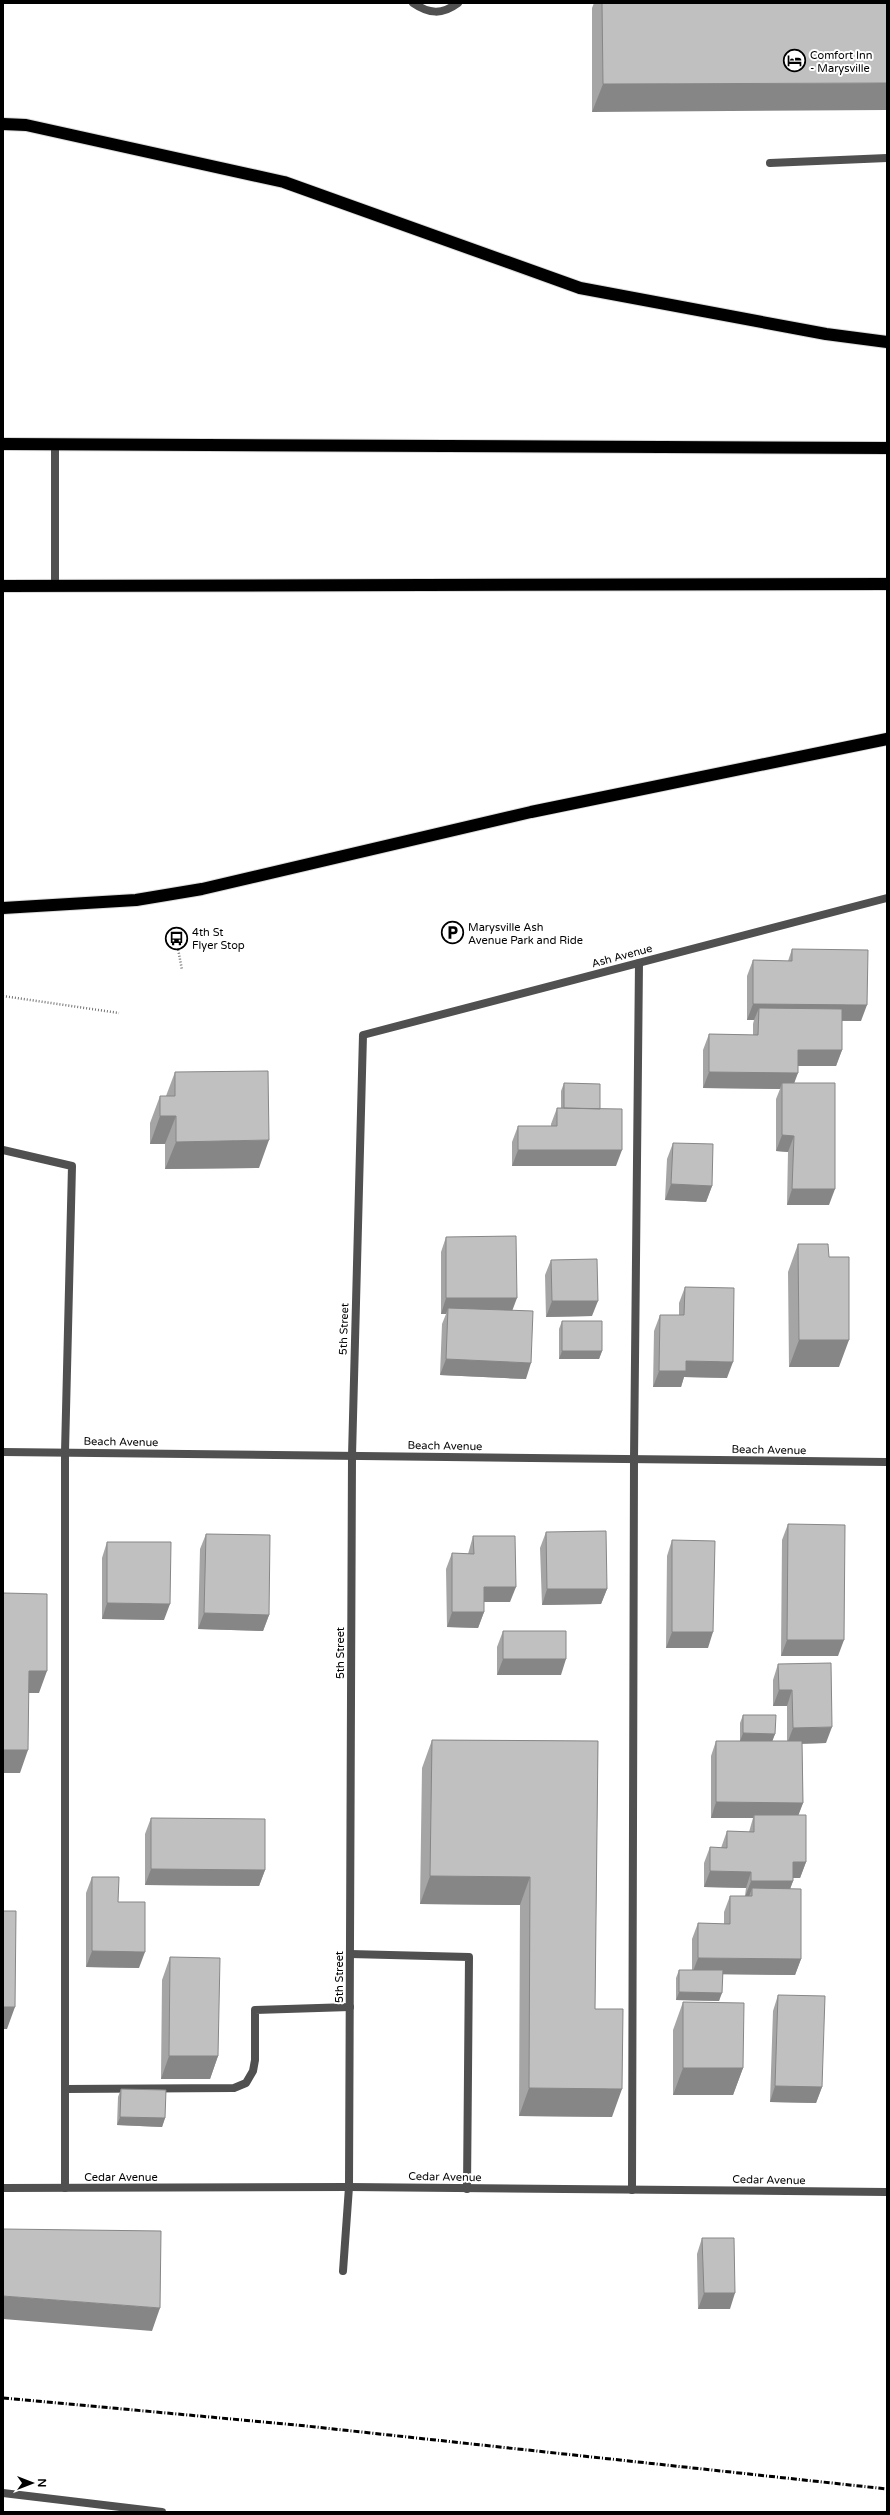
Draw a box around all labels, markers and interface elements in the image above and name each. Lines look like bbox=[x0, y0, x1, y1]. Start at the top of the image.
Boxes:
hotel icon: Comfort Inn - Marysville bbox=[782, 48, 808, 74]
place label: Comfort Inn - Marysville bbox=[810, 49, 872, 75]
parking icon: Marysville Ash Avenue Park and Ride bbox=[439, 920, 465, 946]
place label: Marysville Ash Avenue Park and Ride bbox=[468, 921, 583, 947]
bus stop icon: 4th St Flyer Stop bbox=[163, 925, 189, 951]
place label: 4th St Flyer Stop bbox=[192, 926, 245, 952]
street label: Ash Avenue bbox=[590, 942, 654, 970]
street label: 5th Street bbox=[337, 1303, 351, 1355]
street label: Beach Avenue bbox=[84, 1435, 158, 1449]
street label: Beach Avenue bbox=[408, 1439, 482, 1453]
street label: Beach Avenue bbox=[732, 1443, 806, 1457]
street label: 5th Street bbox=[334, 1627, 347, 1679]
street label: 5th Street bbox=[333, 1951, 346, 2003]
street label: Cedar Avenue bbox=[408, 2170, 482, 2184]
street label: Cedar Avenue bbox=[84, 2171, 158, 2184]
street label: Cedar Avenue bbox=[732, 2173, 806, 2187]
north arrow bbox=[12, 2463, 52, 2503]
text: N bbox=[35, 2479, 48, 2487]

